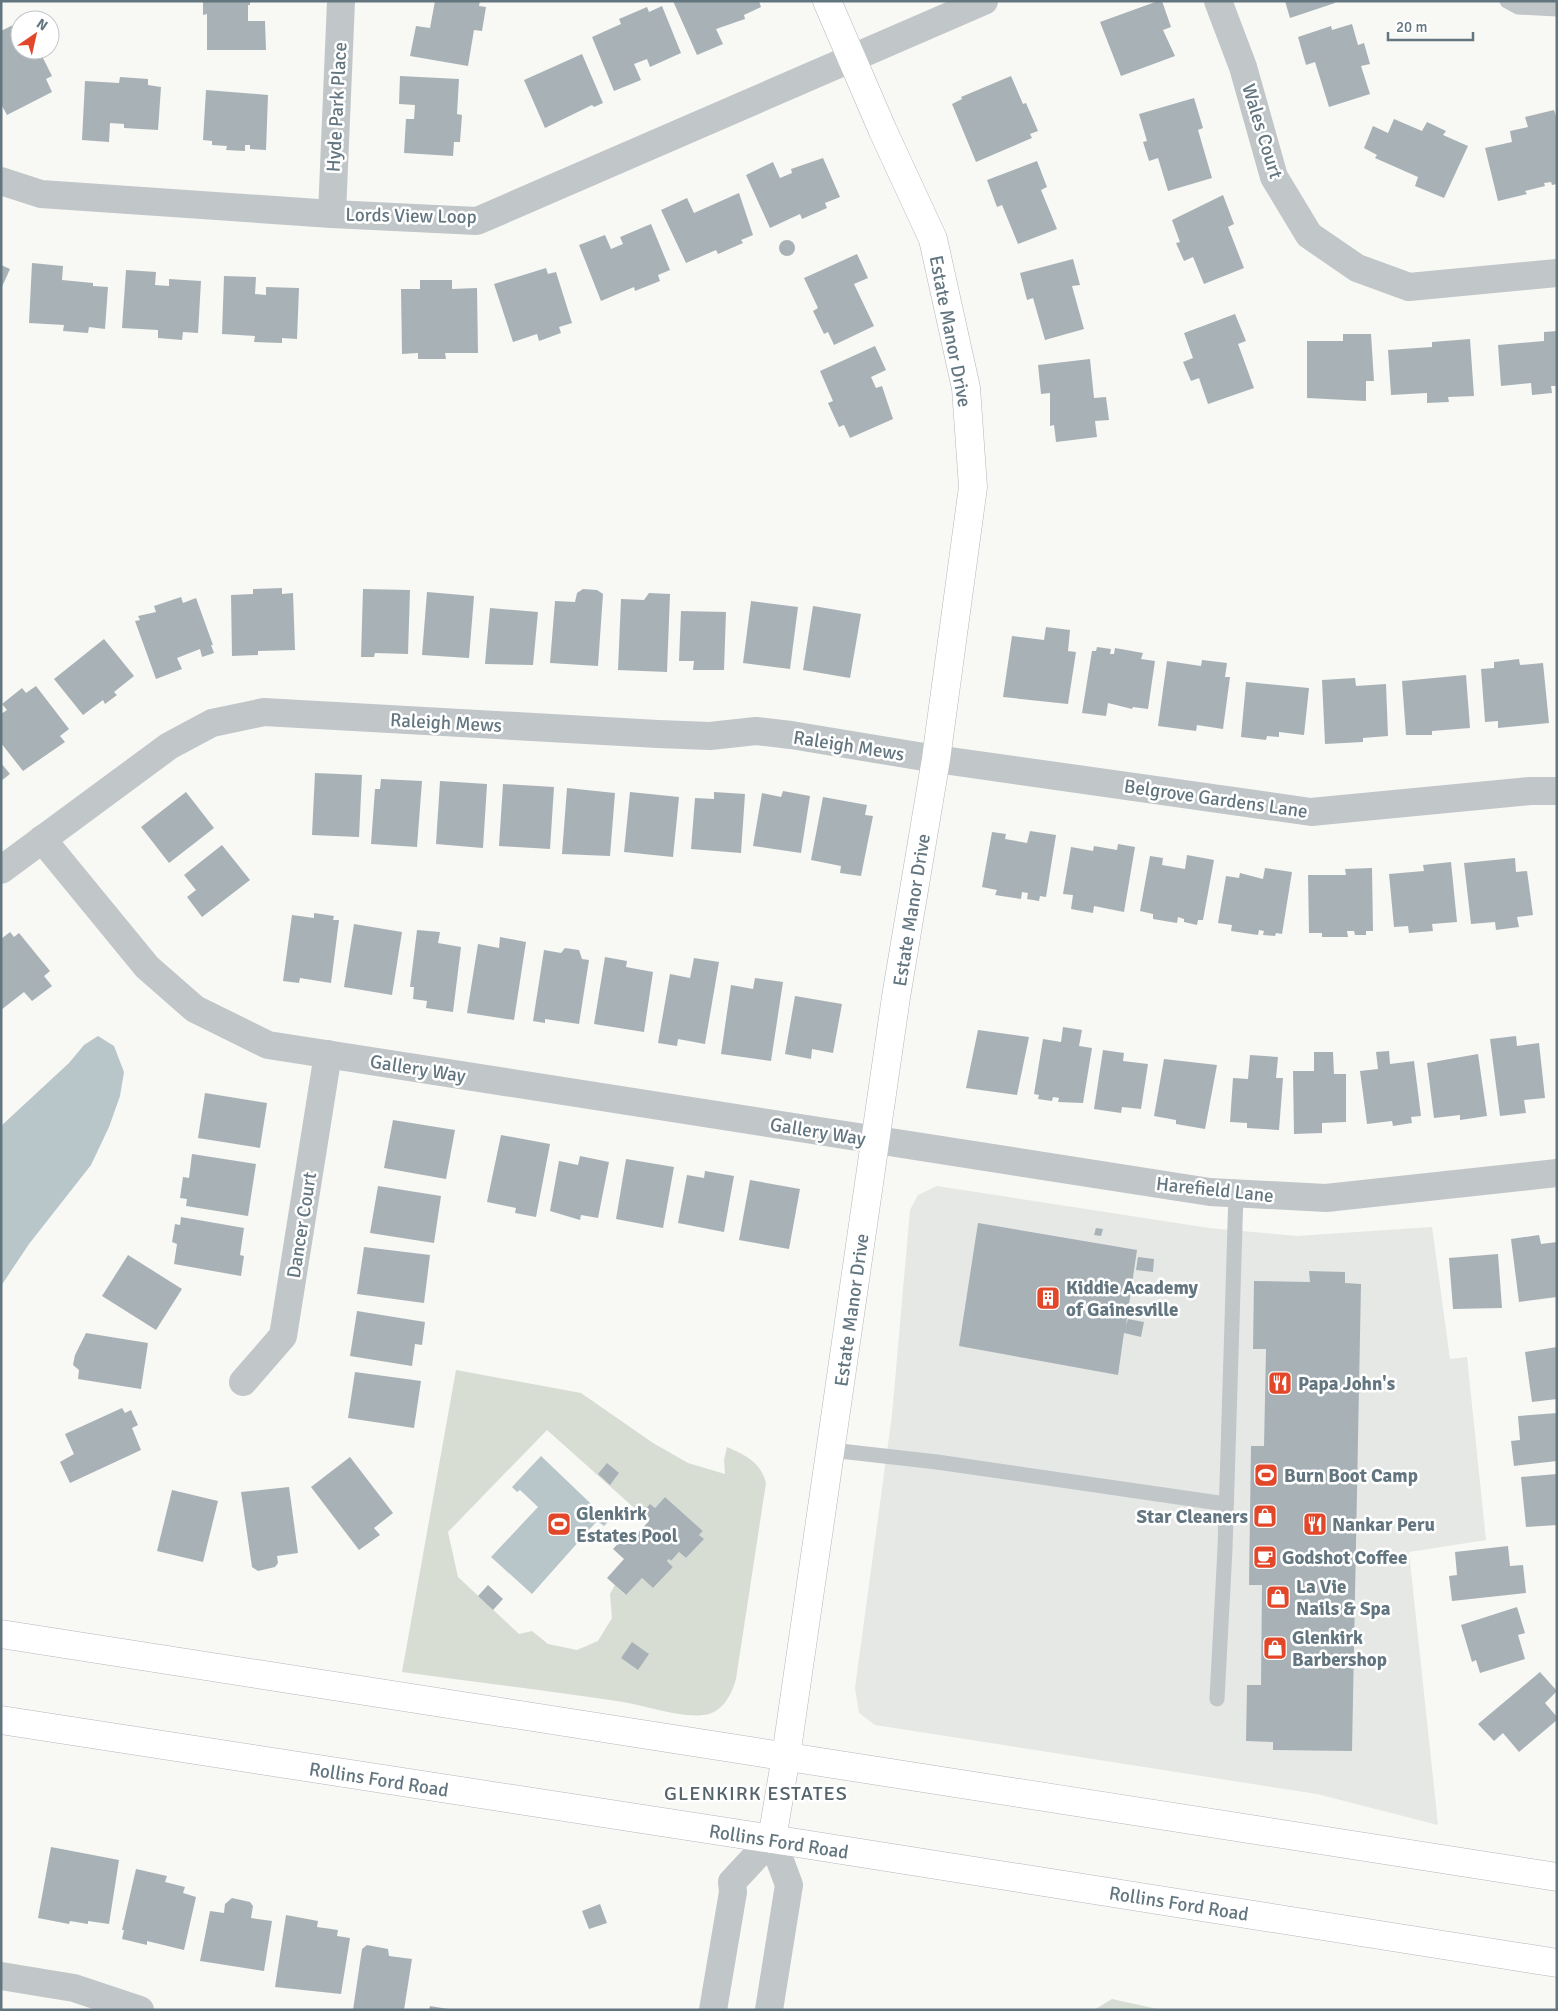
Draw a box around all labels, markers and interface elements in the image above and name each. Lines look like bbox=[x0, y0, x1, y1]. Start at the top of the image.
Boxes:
north arrow bbox=[10, 10, 60, 60]
scale bar bbox=[1388, 10, 1473, 42]
text: N bbox=[33, 15, 51, 34]
text: 20 m bbox=[1396, 18, 1427, 36]
street label: Hyde Park Place bbox=[322, 41, 352, 173]
street label: Wales Court bbox=[1236, 81, 1288, 182]
street label: Lords View Loop bbox=[345, 203, 477, 229]
street label: Estate Manor Drive bbox=[924, 253, 977, 409]
street label: Raleigh Mews bbox=[389, 708, 503, 738]
street label: Raleigh Mews bbox=[792, 725, 906, 767]
street label: Belgrove Gardens Lane bbox=[1122, 774, 1309, 824]
street label: Estate Manor Drive bbox=[888, 832, 936, 988]
street label: Gallery Way bbox=[368, 1050, 467, 1088]
street label: Gallery Way bbox=[768, 1113, 867, 1151]
street label: Dancer Court bbox=[282, 1170, 322, 1280]
street label: Harefield Lane bbox=[1155, 1172, 1275, 1208]
street label: Estate Manor Drive bbox=[829, 1232, 875, 1388]
place label: Kiddie Academy of Gainesville bbox=[1066, 1276, 1199, 1322]
building icon: Kiddie Academy of Gainesville bbox=[1035, 1285, 1061, 1311]
restaurant icon: Papa John's bbox=[1267, 1370, 1293, 1396]
place label: Papa John's bbox=[1298, 1372, 1395, 1396]
sports icon: Burn Boot Camp bbox=[1253, 1462, 1279, 1488]
place label: Burn Boot Camp bbox=[1284, 1464, 1418, 1488]
place label: Glenkirk Estates Pool bbox=[576, 1502, 678, 1548]
shop icon: Star Cleaners bbox=[1252, 1503, 1278, 1529]
place label: Star Cleaners bbox=[1137, 1505, 1248, 1529]
sports icon: Glenkirk Estates Pool bbox=[546, 1511, 572, 1537]
restaurant icon: Nankar Peru bbox=[1302, 1511, 1328, 1537]
place label: Nankar Peru bbox=[1332, 1513, 1435, 1537]
cafe icon: Godshot Coffee bbox=[1252, 1544, 1278, 1570]
place label: Godshot Coffee bbox=[1282, 1546, 1407, 1570]
place label: La Vie Nails & Spa bbox=[1296, 1575, 1391, 1621]
shop icon: La Vie Nails & Spa bbox=[1265, 1584, 1291, 1610]
place label: Glenkirk Barbershop bbox=[1292, 1626, 1387, 1672]
shop icon: Glenkirk Barbershop bbox=[1262, 1635, 1288, 1661]
street label: Rollins Ford Road bbox=[307, 1757, 450, 1803]
district label: GLENKIRK ESTATES bbox=[664, 1781, 848, 1806]
street label: Rollins Ford Road bbox=[707, 1819, 850, 1865]
street label: Rollins Ford Road bbox=[1107, 1881, 1250, 1927]

